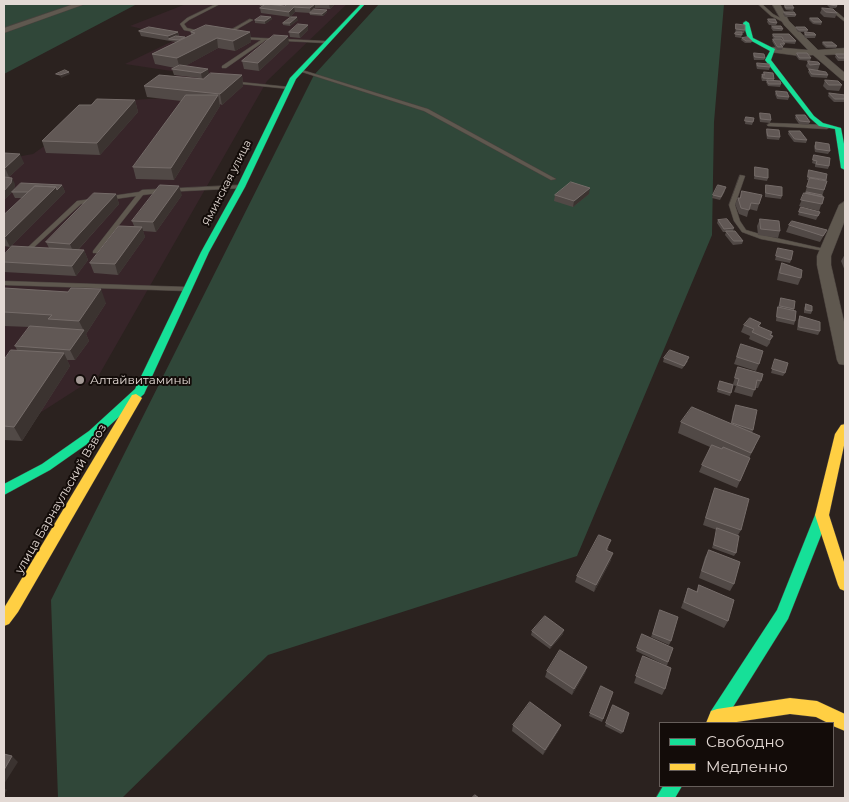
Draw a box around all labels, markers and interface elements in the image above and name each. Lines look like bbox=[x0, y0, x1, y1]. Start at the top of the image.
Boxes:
street label: Яминская улица bbox=[200, 138, 254, 228]
place label: Алтайвитамины bbox=[90, 373, 191, 387]
marker: Алтайвитамины bbox=[74, 374, 86, 386]
street label: улица Барнаульский Взвоз bbox=[12, 422, 110, 576]
legend bbox=[659, 722, 834, 787]
text: Свободно bbox=[706, 732, 784, 751]
text: Медленно bbox=[706, 757, 788, 776]

